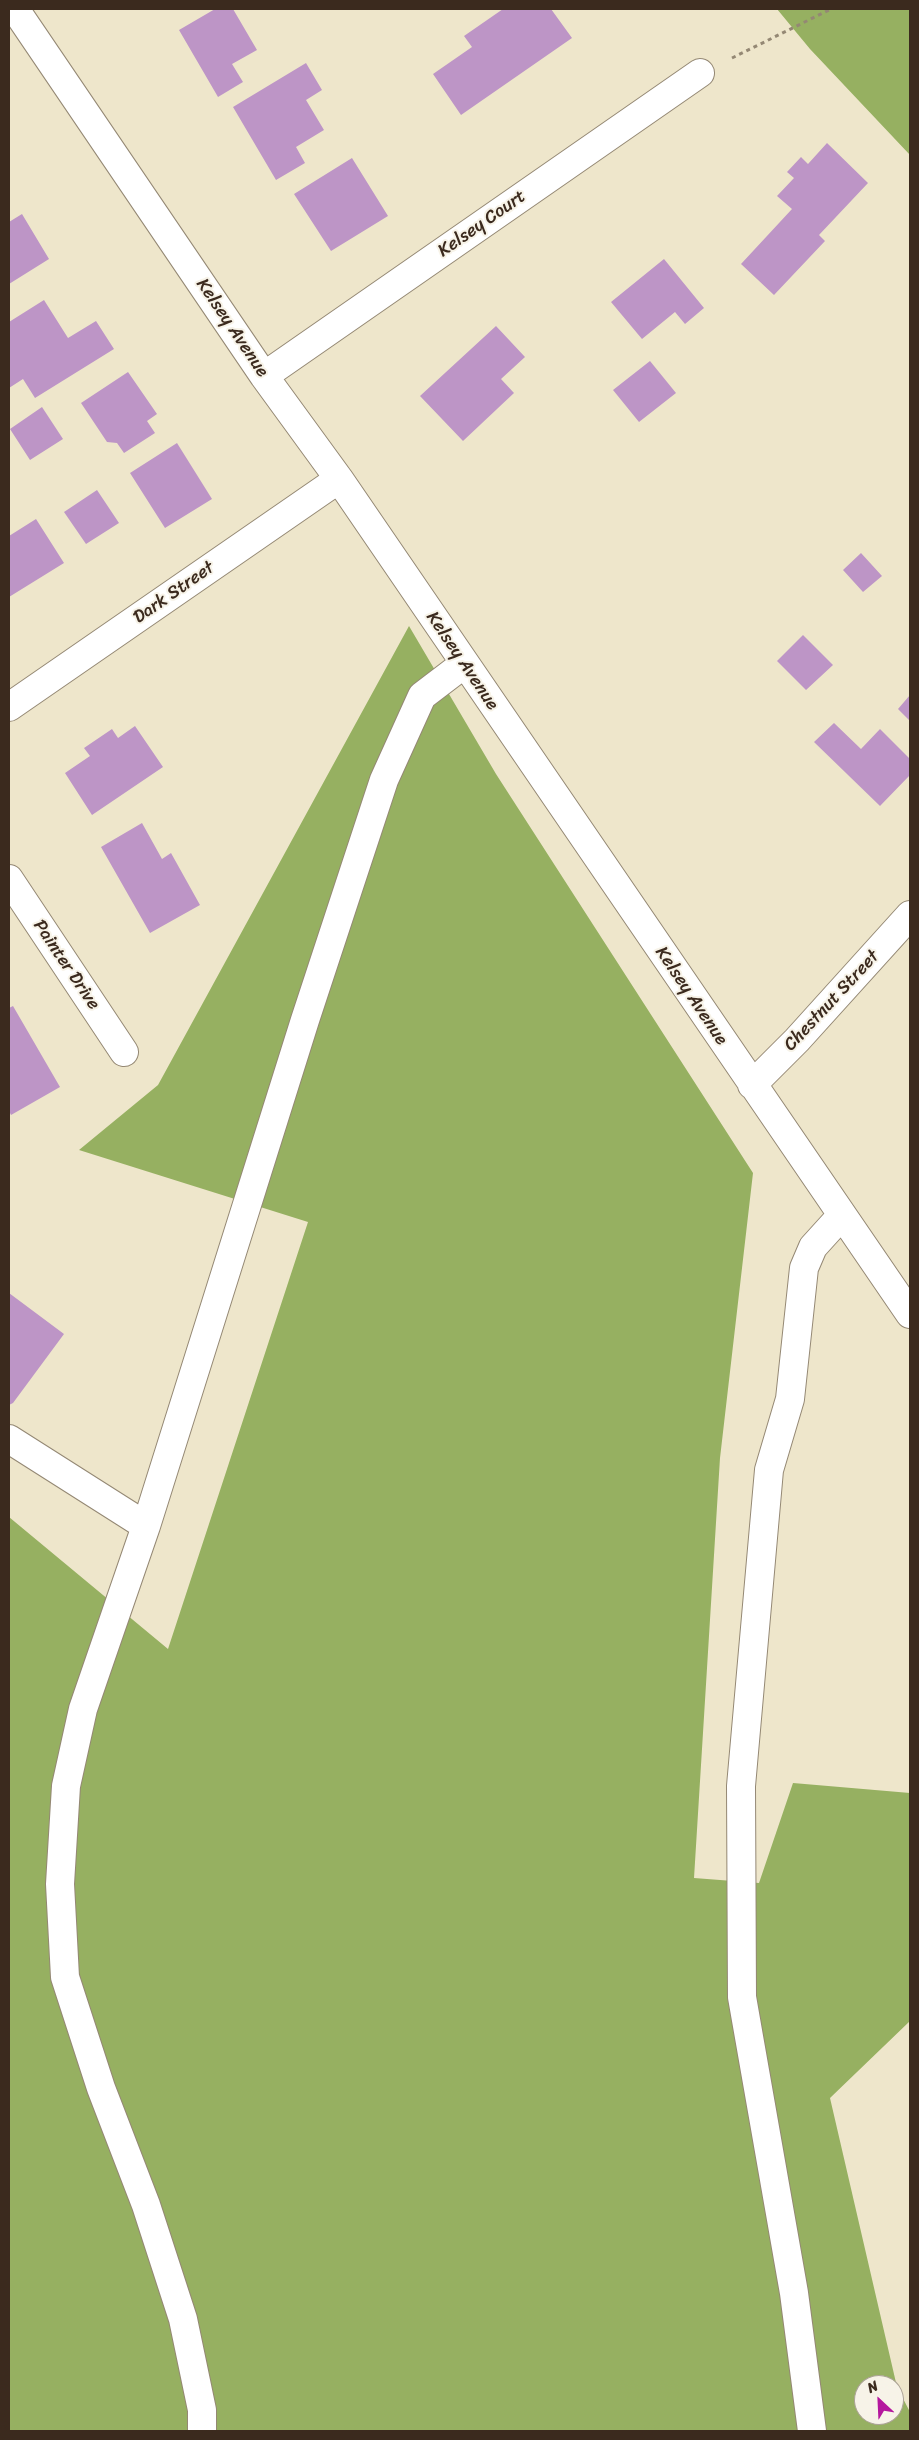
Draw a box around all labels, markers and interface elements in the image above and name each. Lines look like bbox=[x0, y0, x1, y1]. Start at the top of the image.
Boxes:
street label: Kelsey Court bbox=[434, 186, 530, 262]
street label: Kelsey Avenue bbox=[191, 275, 273, 381]
street label: Dark Street bbox=[129, 557, 219, 629]
street label: Kelsey Avenue bbox=[421, 608, 503, 714]
street label: Painter Drive bbox=[28, 916, 104, 1014]
street label: Kelsey Avenue bbox=[650, 943, 732, 1049]
street label: Chestnut Street bbox=[780, 946, 884, 1056]
text: N bbox=[863, 2373, 883, 2400]
north arrow bbox=[854, 2375, 904, 2425]

